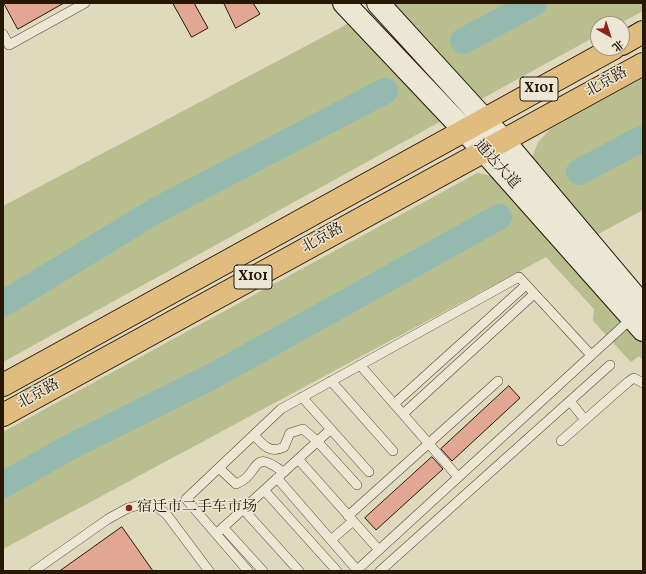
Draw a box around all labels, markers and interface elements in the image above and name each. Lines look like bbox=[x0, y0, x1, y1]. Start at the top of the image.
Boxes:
north arrow bbox=[590, 16, 630, 56]
text: 北 bbox=[608, 36, 626, 54]
street label: 北京路 bbox=[583, 64, 631, 102]
road number: X101 bbox=[520, 77, 558, 101]
street label: 通达大道 bbox=[469, 137, 523, 193]
street label: 北京路 bbox=[299, 220, 347, 258]
road number: X101 bbox=[234, 265, 272, 289]
street label: 北京路 bbox=[15, 376, 63, 414]
place label: 宿迁市二手车市场 bbox=[137, 499, 257, 517]
marker: 宿迁市二手车市场 bbox=[124, 503, 134, 513]

